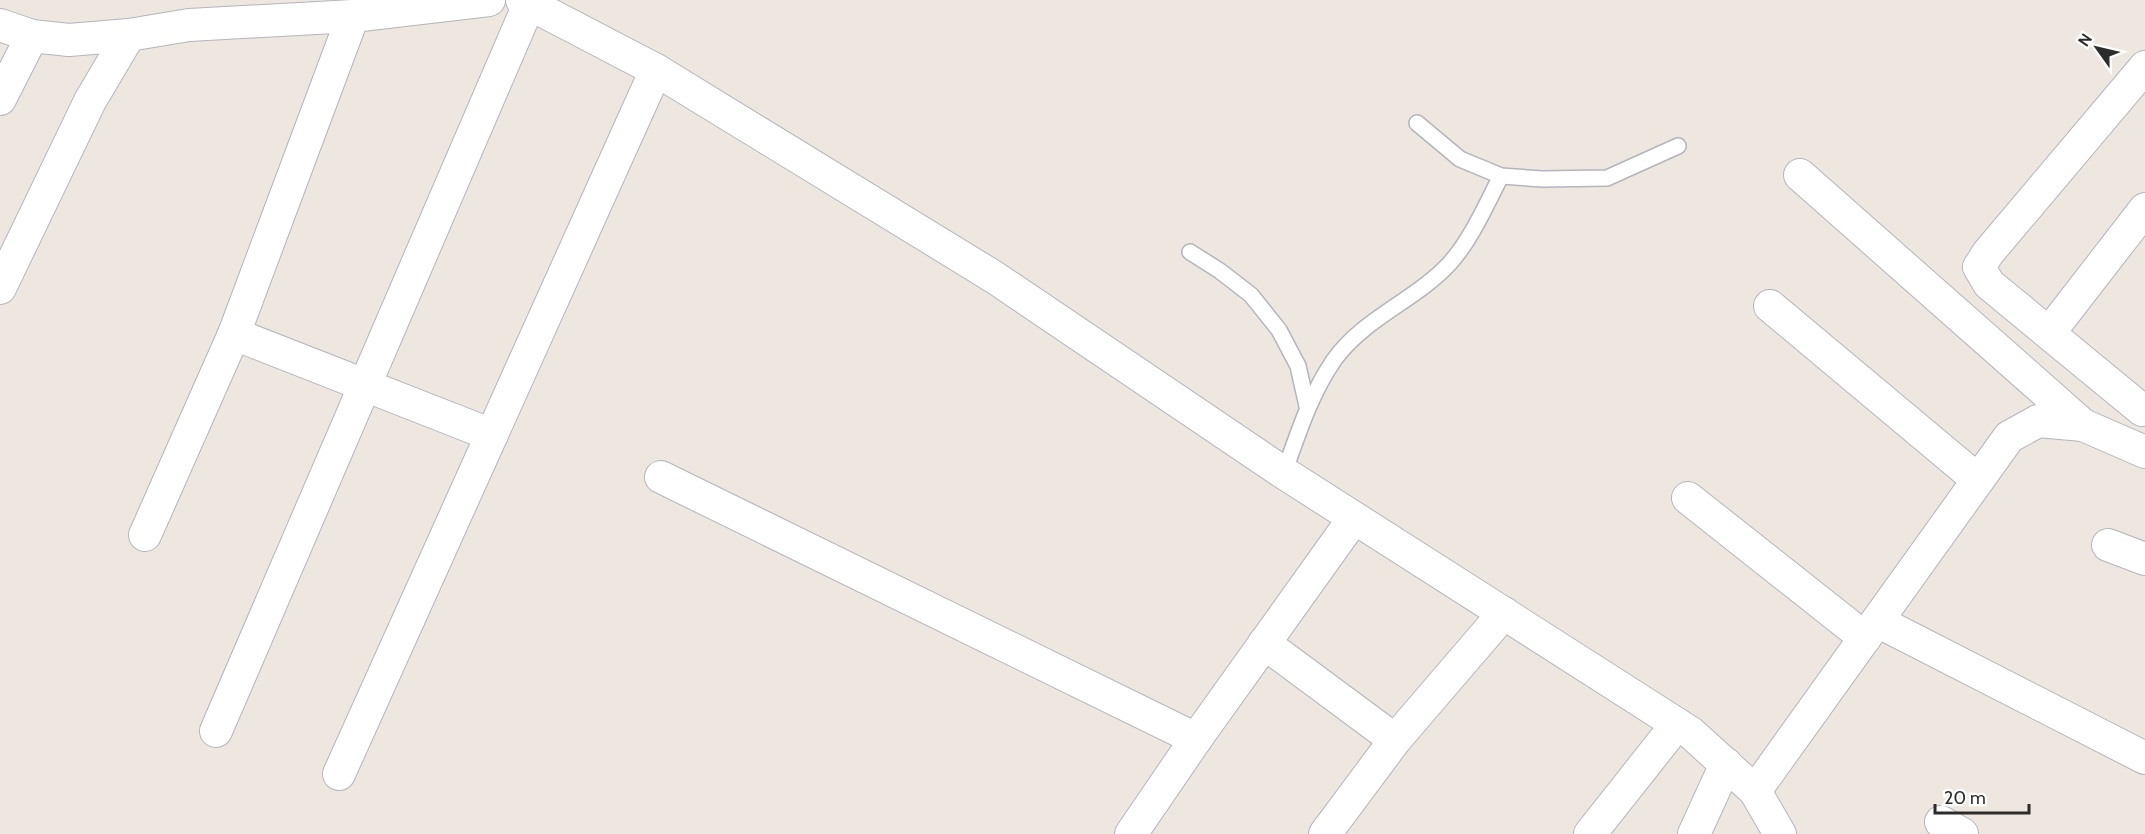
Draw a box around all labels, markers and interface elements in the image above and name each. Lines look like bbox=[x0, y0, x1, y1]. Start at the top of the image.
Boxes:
north arrow bbox=[2067, 18, 2127, 78]
text: N bbox=[2074, 30, 2096, 50]
scale bar bbox=[1935, 777, 2030, 815]
text: 20 m bbox=[1944, 787, 1986, 809]

